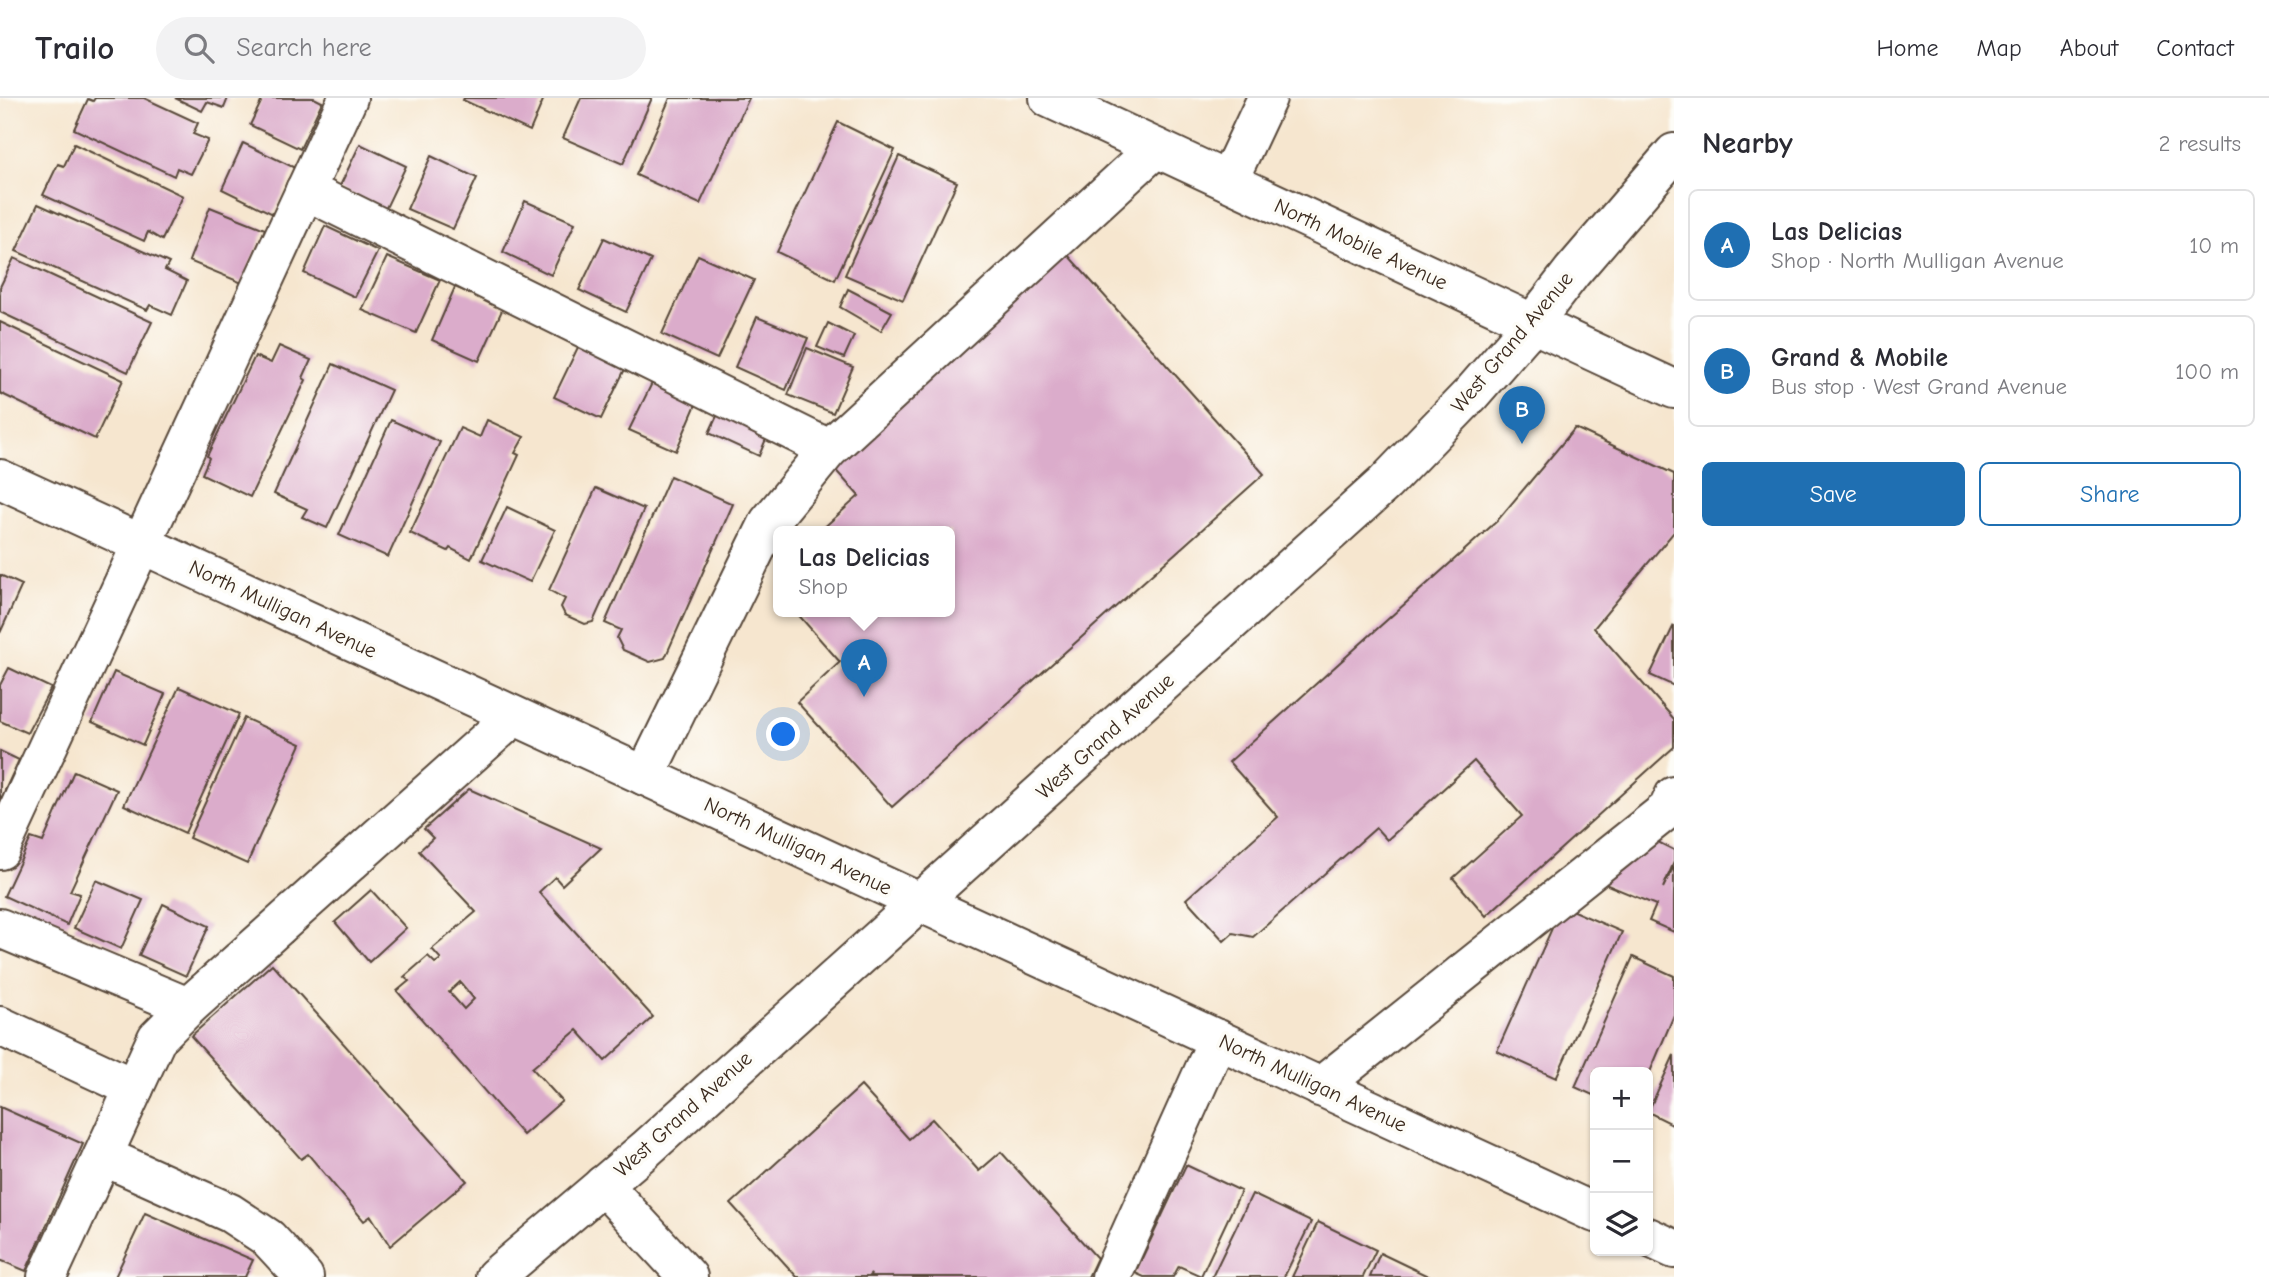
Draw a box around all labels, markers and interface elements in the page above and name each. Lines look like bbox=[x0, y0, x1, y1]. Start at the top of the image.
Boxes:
search box bbox=[156, 17, 646, 80]
text: Trailo bbox=[35, 29, 114, 67]
icon: search bbox=[180, 29, 218, 67]
text: Search here bbox=[236, 33, 372, 63]
text: Home bbox=[1877, 34, 1938, 62]
text: Map bbox=[1976, 34, 2022, 62]
text: About bbox=[2060, 34, 2118, 62]
text: Contact bbox=[2156, 34, 2234, 62]
text: Nearby bbox=[1702, 126, 1793, 161]
text: 2 results bbox=[2159, 130, 2241, 157]
street label: North Mobile Avenue bbox=[1271, 193, 1451, 295]
text: Las Delicias bbox=[1771, 217, 1902, 247]
text: A bbox=[1721, 232, 1733, 259]
text: 10 m bbox=[2189, 232, 2239, 259]
text: Shop · North Mulligan Avenue bbox=[1771, 247, 2064, 274]
street label: West Grand Avenue bbox=[1446, 267, 1578, 417]
text: Grand & Mobile bbox=[1771, 343, 1948, 373]
text: B bbox=[1720, 358, 1734, 385]
text: 100 m bbox=[2175, 358, 2239, 385]
text: Bus stop · West Grand Avenue bbox=[1771, 373, 2067, 400]
pin: B bbox=[1499, 386, 1545, 444]
button: Save bbox=[1702, 462, 1965, 526]
button: Share bbox=[1979, 462, 2241, 526]
popup bbox=[773, 526, 955, 617]
text: Las Delicias bbox=[798, 543, 930, 573]
street label: North Mulligan Avenue bbox=[185, 555, 381, 663]
text: Shop bbox=[798, 573, 848, 600]
pin: A bbox=[841, 639, 887, 697]
street label: West Grand Avenue bbox=[1031, 668, 1179, 804]
your location bbox=[766, 717, 800, 751]
street label: North Mulligan Avenue bbox=[700, 792, 896, 900]
street label: North Mulligan Avenue bbox=[1215, 1029, 1411, 1137]
street label: West Grand Avenue bbox=[609, 1046, 757, 1182]
map controls bbox=[1590, 1067, 1653, 1256]
button: + bbox=[1590, 1067, 1653, 1130]
button: − bbox=[1590, 1130, 1653, 1193]
button: layers bbox=[1590, 1193, 1653, 1256]

